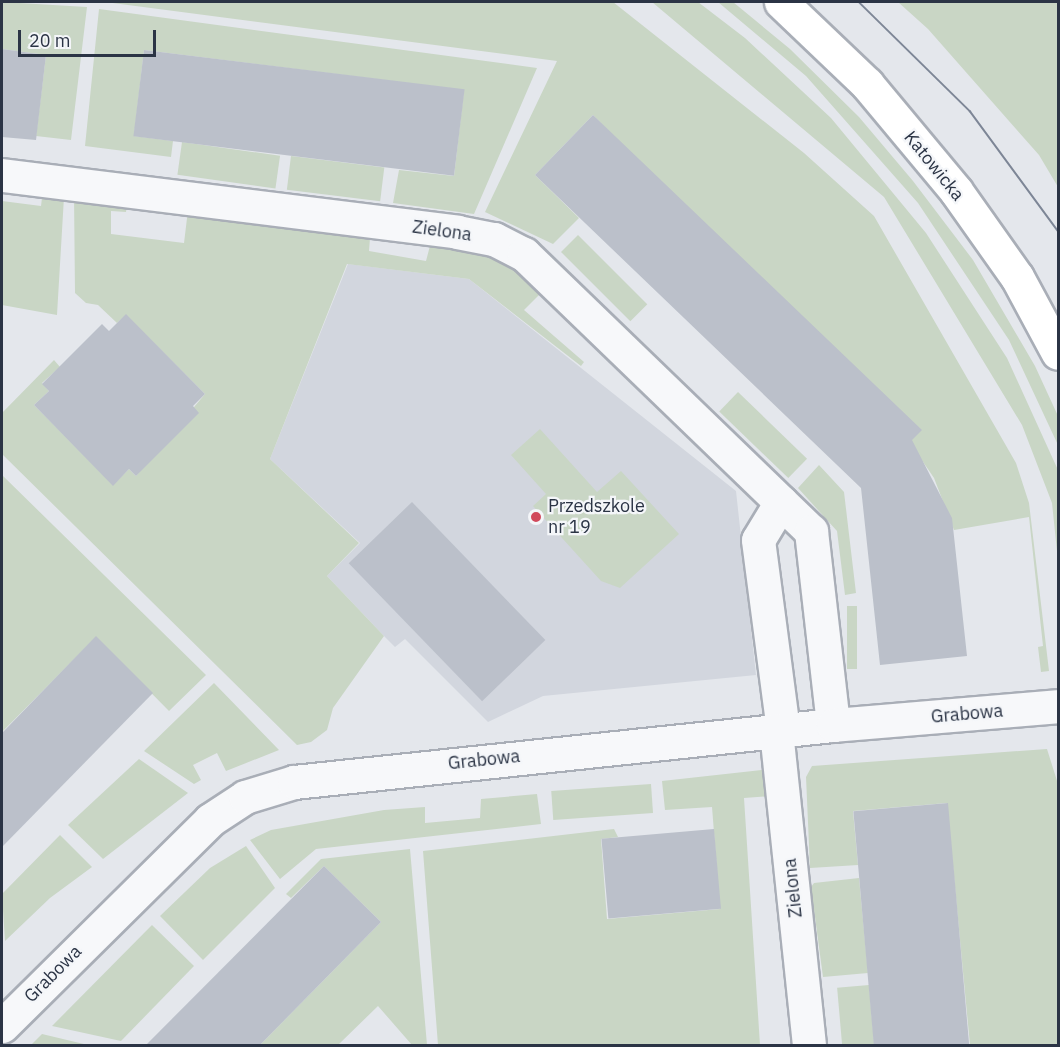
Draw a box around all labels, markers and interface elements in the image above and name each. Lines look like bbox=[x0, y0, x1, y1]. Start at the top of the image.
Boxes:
scale bar bbox=[21, 18, 159, 56]
text: 20 m bbox=[29, 29, 71, 52]
street label: Katowicka bbox=[899, 127, 969, 205]
street label: Zielona bbox=[411, 216, 473, 246]
place label: Przedszkole nr 19 bbox=[548, 496, 645, 538]
marker: Przedszkole nr 19 bbox=[529, 510, 543, 524]
street label: Grabowa bbox=[930, 700, 1004, 728]
street label: Grabowa bbox=[447, 745, 521, 775]
street label: Zielona bbox=[779, 857, 807, 919]
street label: Grabowa bbox=[20, 941, 86, 1007]

